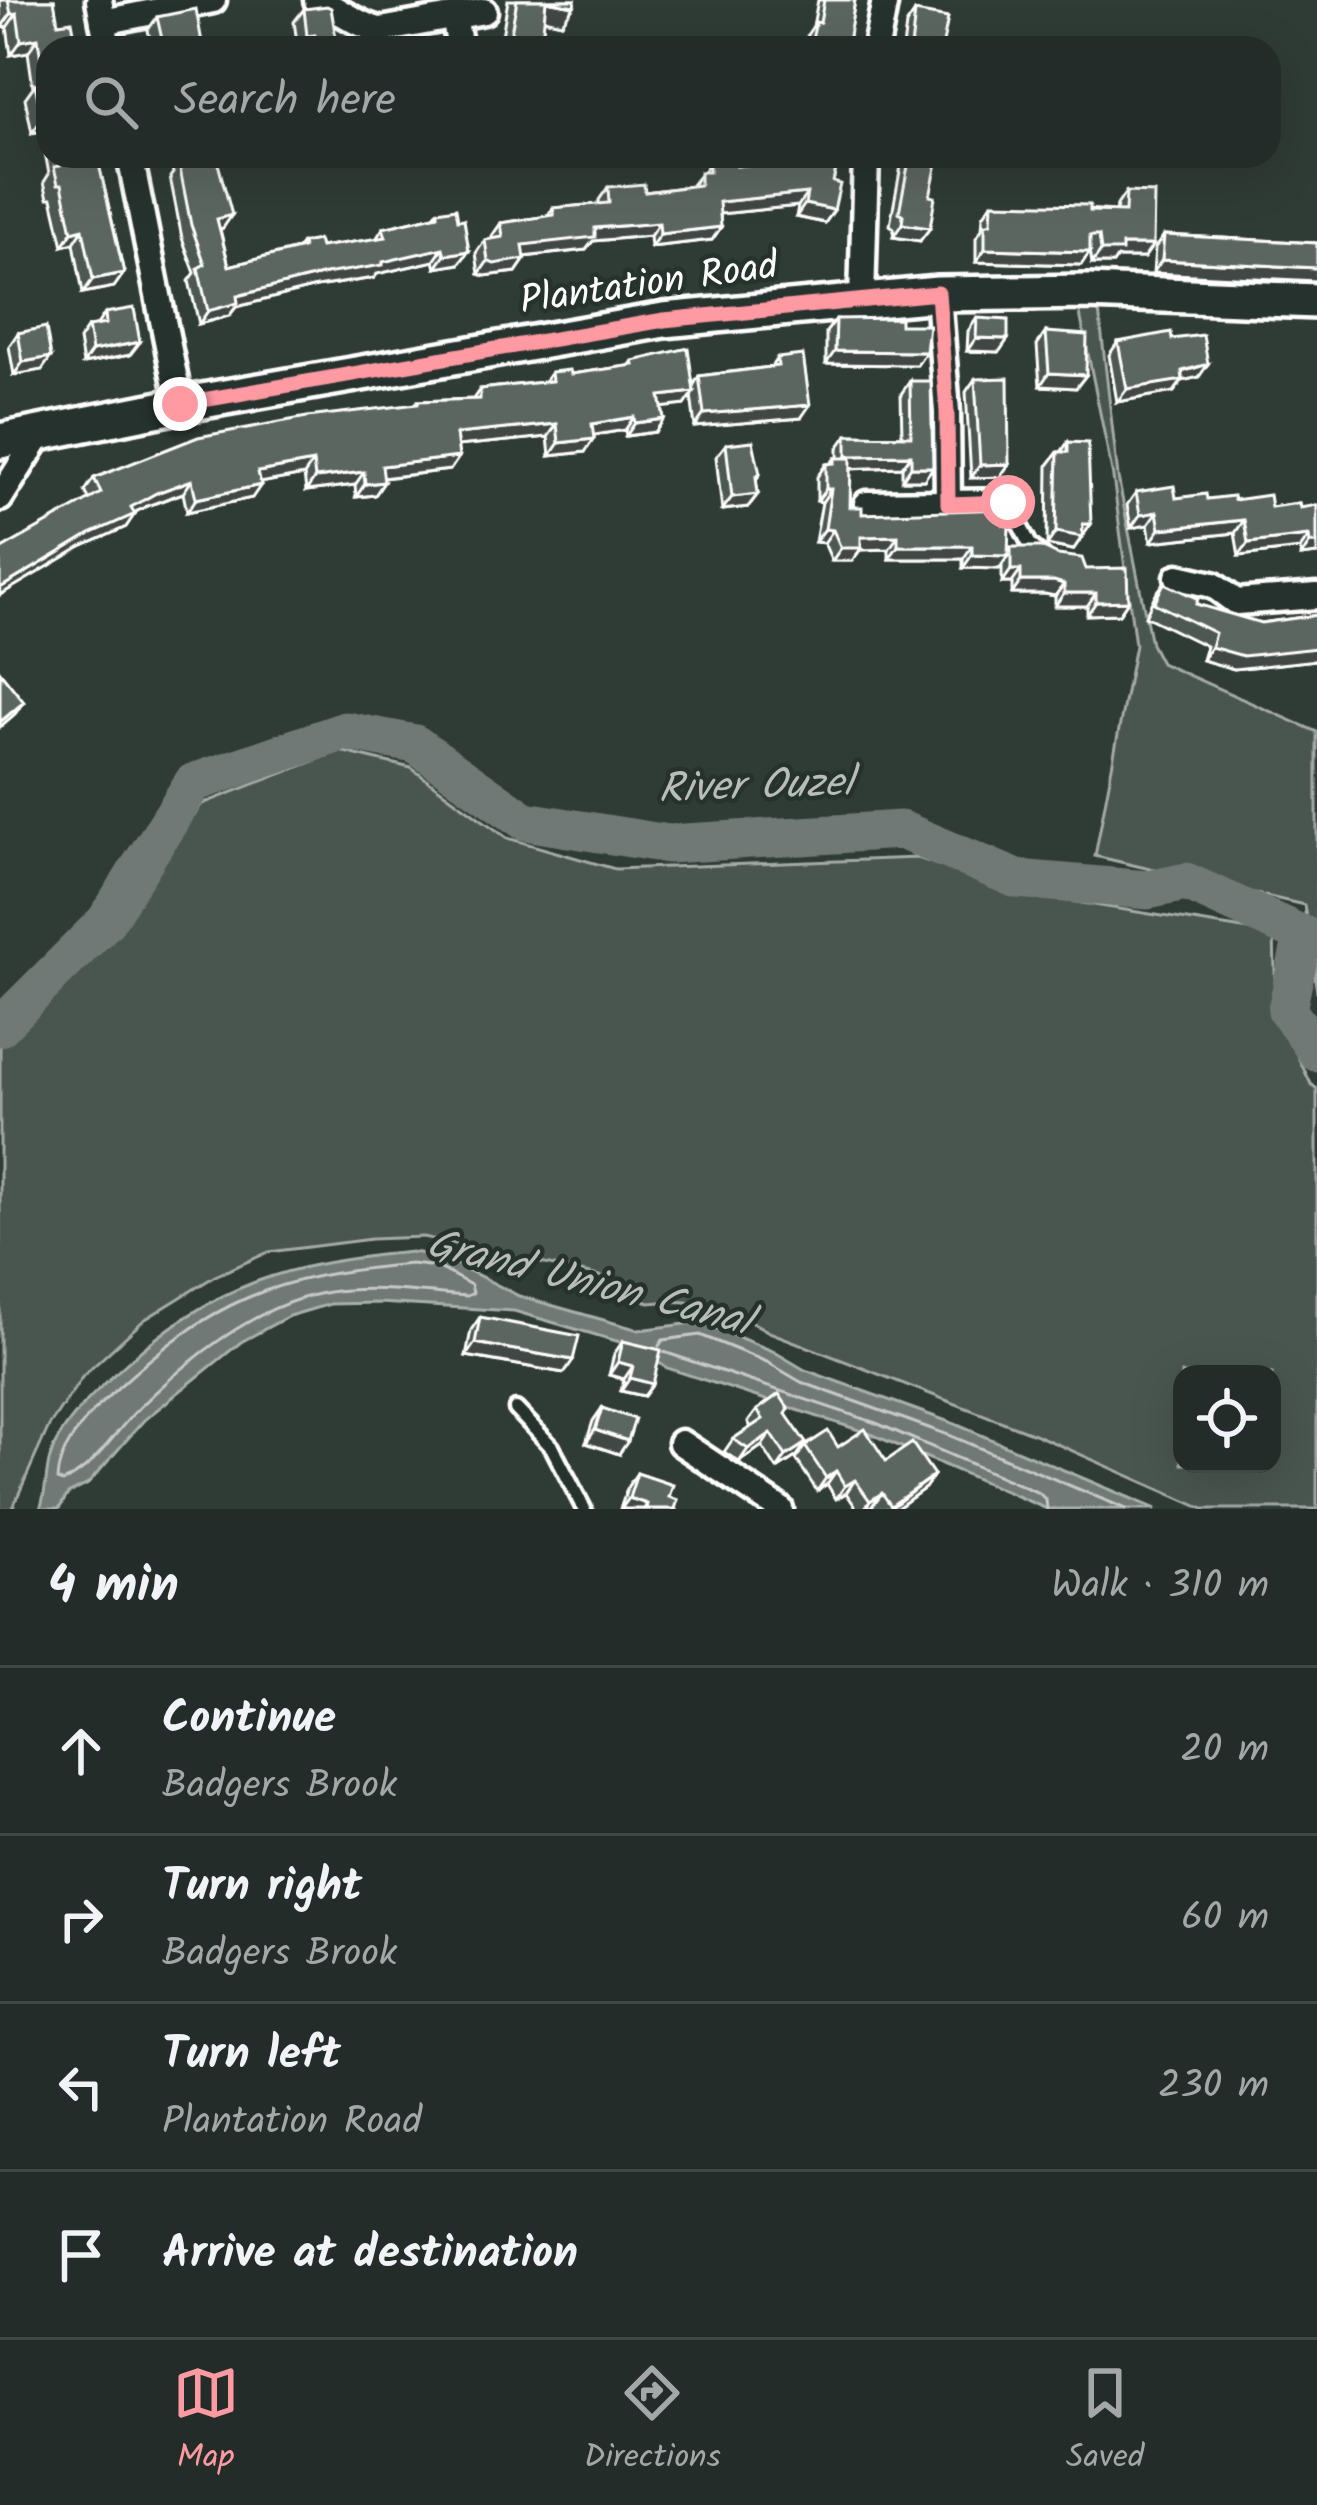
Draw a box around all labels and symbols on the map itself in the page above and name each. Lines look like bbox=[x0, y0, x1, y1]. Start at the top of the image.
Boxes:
street label: Plantation Road bbox=[516, 236, 784, 334]
route end bbox=[153, 377, 207, 431]
route start bbox=[981, 475, 1035, 529]
water label: River Ouzel bbox=[657, 750, 863, 824]
water label: Grand Union Canal bbox=[420, 1211, 766, 1359]

